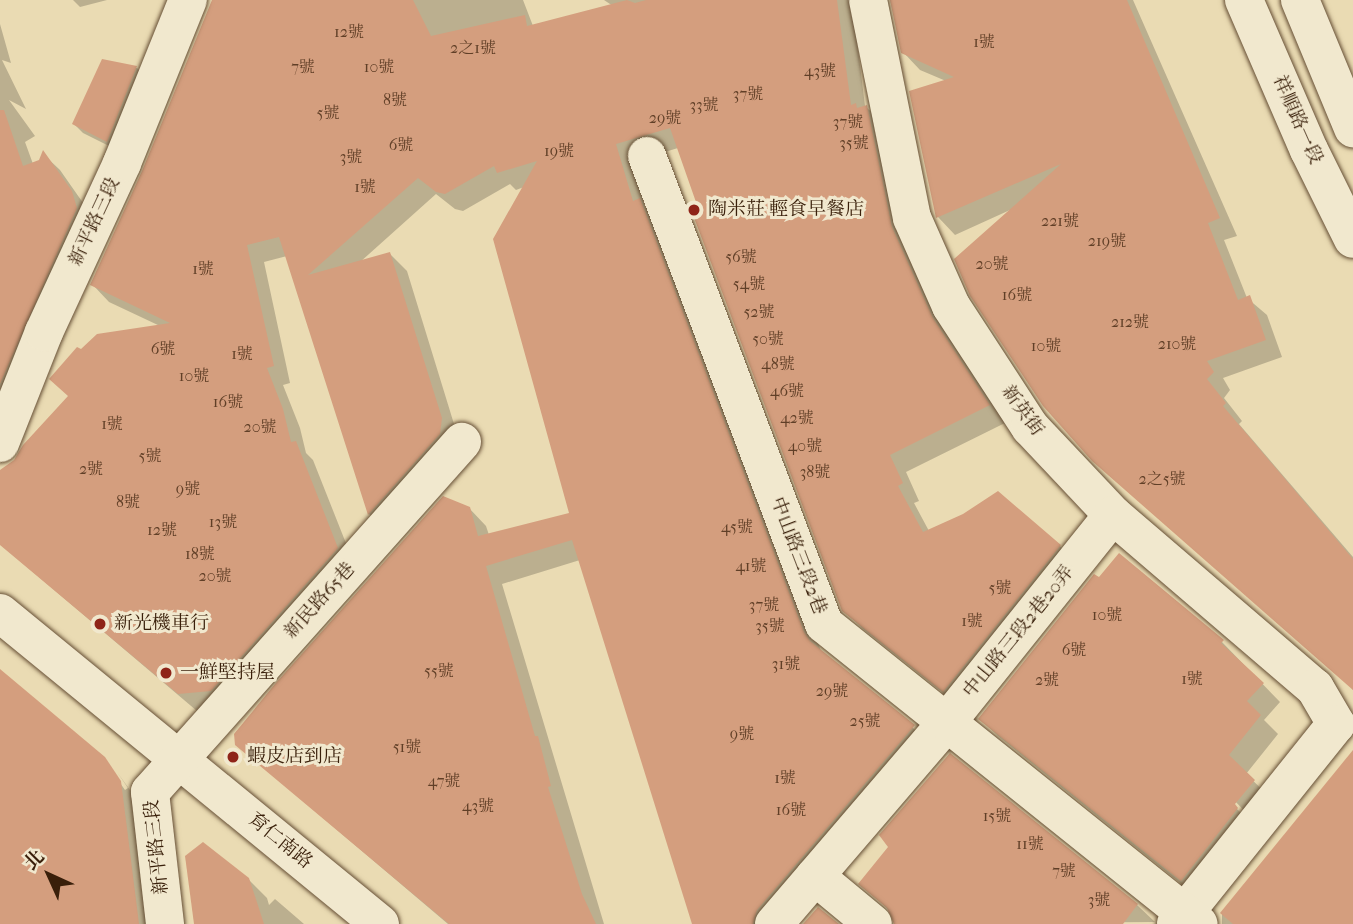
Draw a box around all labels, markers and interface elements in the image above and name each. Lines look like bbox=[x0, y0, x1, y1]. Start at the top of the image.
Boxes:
house number: 12號 bbox=[334, 22, 364, 42]
house number: 1號 bbox=[973, 32, 995, 52]
house number: 2之1號 bbox=[450, 38, 496, 58]
house number: 7號 bbox=[291, 57, 315, 77]
house number: 10號 bbox=[364, 57, 394, 77]
house number: 43號 bbox=[804, 61, 836, 81]
street label: 祥順路一段 bbox=[1267, 72, 1327, 168]
house number: 37號 bbox=[733, 84, 763, 104]
house number: 8號 bbox=[383, 90, 407, 110]
house number: 33號 bbox=[689, 95, 719, 115]
house number: 5號 bbox=[317, 103, 339, 123]
house number: 29號 bbox=[649, 108, 681, 128]
house number: 37號 bbox=[833, 112, 863, 132]
house number: 35號 bbox=[839, 133, 869, 153]
house number: 6號 bbox=[389, 135, 413, 155]
house number: 19號 bbox=[544, 141, 574, 161]
house number: 3號 bbox=[340, 147, 362, 167]
street label: 新平路三段 bbox=[65, 174, 125, 270]
house number: 1號 bbox=[354, 177, 376, 197]
place label: 陶米莊 輕食早餐店 bbox=[708, 199, 864, 221]
marker: 陶米莊 輕食早餐店 bbox=[686, 202, 702, 218]
house number: 221號 bbox=[1041, 211, 1079, 231]
house number: 219號 bbox=[1088, 231, 1126, 251]
house number: 56號 bbox=[725, 247, 757, 267]
house number: 20號 bbox=[975, 254, 1009, 274]
house number: 1號 bbox=[192, 259, 214, 279]
house number: 54號 bbox=[733, 274, 765, 294]
house number: 16號 bbox=[1002, 285, 1032, 305]
house number: 52號 bbox=[743, 302, 775, 322]
house number: 212號 bbox=[1111, 312, 1149, 332]
house number: 50號 bbox=[752, 329, 784, 349]
house number: 210號 bbox=[1158, 334, 1196, 354]
house number: 10號 bbox=[1031, 336, 1061, 356]
house number: 6號 bbox=[151, 339, 175, 359]
house number: 1號 bbox=[231, 344, 253, 364]
house number: 48號 bbox=[761, 354, 795, 374]
house number: 10號 bbox=[179, 366, 209, 386]
house number: 46號 bbox=[770, 381, 804, 401]
street label: 新英街 bbox=[996, 381, 1048, 441]
house number: 16號 bbox=[213, 392, 243, 412]
house number: 42號 bbox=[780, 408, 814, 428]
house number: 1號 bbox=[101, 414, 123, 434]
house number: 20號 bbox=[243, 417, 277, 437]
house number: 40號 bbox=[788, 436, 822, 456]
house number: 5號 bbox=[139, 446, 161, 466]
house number: 2號 bbox=[79, 459, 103, 479]
house number: 38號 bbox=[800, 462, 830, 482]
house number: 2之5號 bbox=[1138, 469, 1186, 489]
house number: 9號 bbox=[176, 479, 200, 499]
house number: 8號 bbox=[116, 492, 140, 512]
street label: 中山路三段2巷 bbox=[765, 494, 831, 618]
house number: 13號 bbox=[209, 512, 237, 532]
house number: 45號 bbox=[721, 517, 753, 537]
house number: 12號 bbox=[147, 520, 177, 540]
house number: 18號 bbox=[185, 544, 215, 564]
house number: 41號 bbox=[735, 556, 767, 576]
street label: 新民路65巷 bbox=[280, 558, 360, 644]
street label: 中山路三段2巷20弄 bbox=[959, 561, 1079, 703]
house number: 20號 bbox=[198, 566, 232, 586]
house number: 5號 bbox=[989, 578, 1011, 598]
house number: 37號 bbox=[749, 595, 779, 615]
house number: 10號 bbox=[1092, 605, 1122, 625]
house number: 1號 bbox=[961, 611, 983, 631]
place label: 新光機車行 bbox=[114, 613, 209, 635]
marker: 新光機車行 bbox=[92, 616, 108, 632]
house number: 35號 bbox=[755, 616, 785, 636]
house number: 6號 bbox=[1062, 640, 1086, 660]
house number: 31號 bbox=[772, 654, 800, 674]
house number: 55號 bbox=[424, 661, 454, 681]
place label: 一鮮堅持屋 bbox=[180, 662, 275, 684]
marker: 一鮮堅持屋 bbox=[158, 665, 174, 681]
house number: 1號 bbox=[1181, 669, 1203, 689]
house number: 2號 bbox=[1035, 670, 1059, 690]
house number: 29號 bbox=[816, 681, 848, 701]
house number: 25號 bbox=[849, 711, 881, 731]
house number: 9號 bbox=[730, 724, 754, 744]
house number: 51號 bbox=[393, 737, 421, 757]
place label: 蝦皮店到店 bbox=[247, 746, 342, 768]
marker: 蝦皮店到店 bbox=[225, 749, 241, 765]
house number: 1號 bbox=[774, 768, 796, 788]
house number: 47號 bbox=[428, 771, 460, 791]
house number: 43號 bbox=[462, 796, 494, 816]
street label: 新平路三段 bbox=[141, 799, 173, 895]
house number: 16號 bbox=[776, 800, 806, 820]
house number: 15號 bbox=[983, 806, 1011, 826]
street label: 育仁南路 bbox=[243, 808, 317, 874]
house number: 11號 bbox=[1016, 834, 1044, 854]
north arrow bbox=[14, 840, 84, 910]
text: 北 bbox=[20, 846, 49, 875]
house number: 7號 bbox=[1052, 861, 1076, 881]
house number: 3號 bbox=[1088, 890, 1110, 910]

